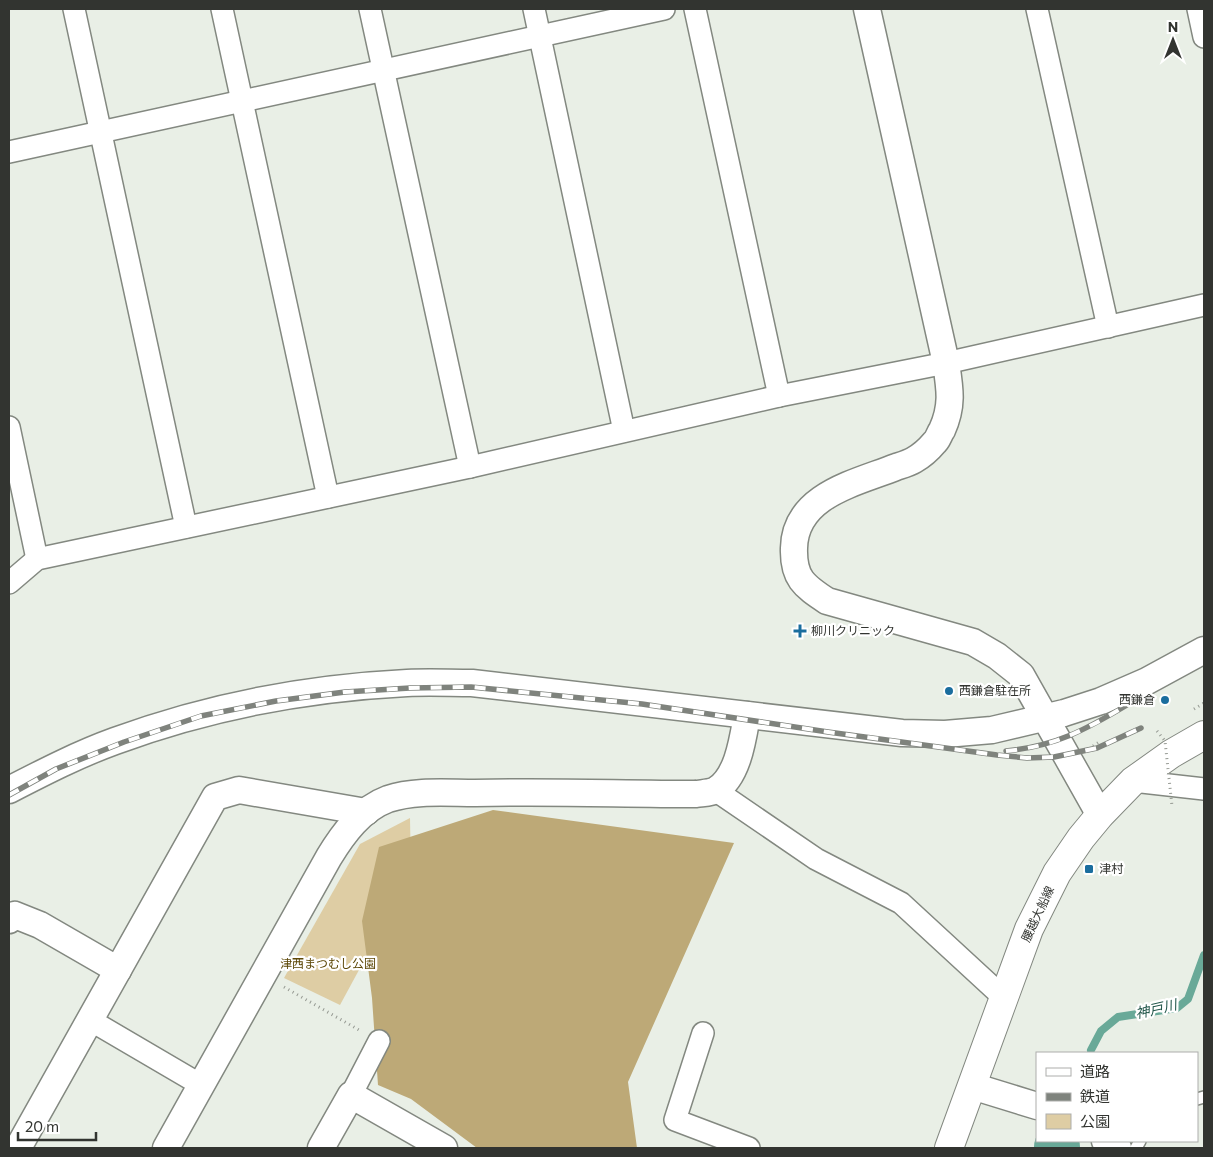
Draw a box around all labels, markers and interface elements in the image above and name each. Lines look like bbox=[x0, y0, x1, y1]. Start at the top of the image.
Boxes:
north arrow bbox=[1148, 15, 1198, 65]
text: N bbox=[1168, 18, 1178, 35]
place label: 柳川クリニック bbox=[811, 623, 895, 637]
marker: 柳川クリニック bbox=[793, 624, 807, 638]
place label: 西鎌倉駐在所 bbox=[959, 683, 1031, 697]
marker: 西鎌倉駐在所 bbox=[943, 685, 955, 697]
place label: 西鎌倉 bbox=[1119, 692, 1155, 706]
marker: 西鎌倉 bbox=[1159, 694, 1171, 706]
place label: 津村 bbox=[1099, 861, 1124, 875]
marker: 津村 bbox=[1083, 863, 1095, 875]
street label: 腰越大船線 bbox=[1018, 883, 1056, 944]
park label: 津西まつむし公園 bbox=[280, 956, 376, 970]
water label: 神戸川 bbox=[1134, 995, 1180, 1022]
legend bbox=[1036, 1052, 1198, 1142]
text: 道路 bbox=[1080, 1062, 1110, 1080]
text: 鉄道 bbox=[1080, 1087, 1110, 1105]
scale bar bbox=[18, 1110, 95, 1142]
text: 公園 bbox=[1080, 1112, 1110, 1130]
text: 20 m bbox=[25, 1117, 59, 1135]

